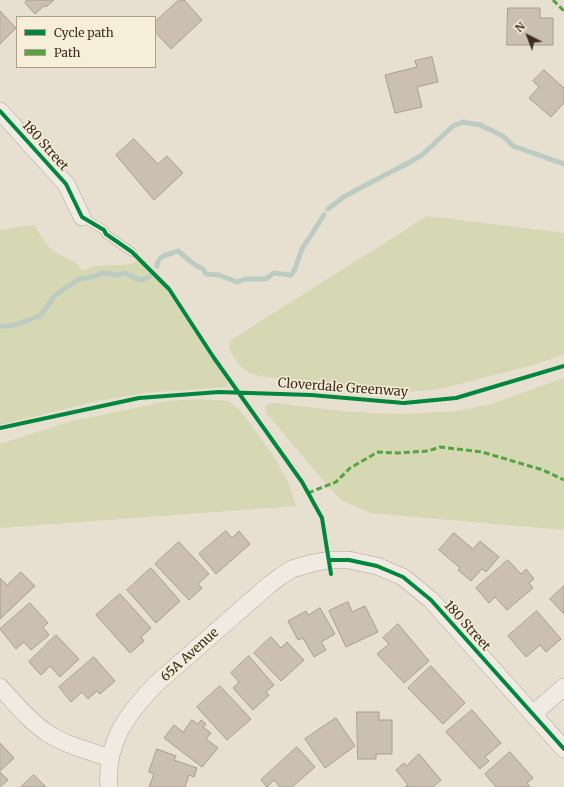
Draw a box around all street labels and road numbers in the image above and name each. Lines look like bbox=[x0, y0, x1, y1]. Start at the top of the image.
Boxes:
street label: 180 Street bbox=[19, 118, 71, 174]
street label: Cloverdale Greenway bbox=[277, 376, 409, 400]
street label: 180 Street bbox=[441, 598, 493, 654]
street label: 65A Avenue bbox=[158, 625, 222, 685]

